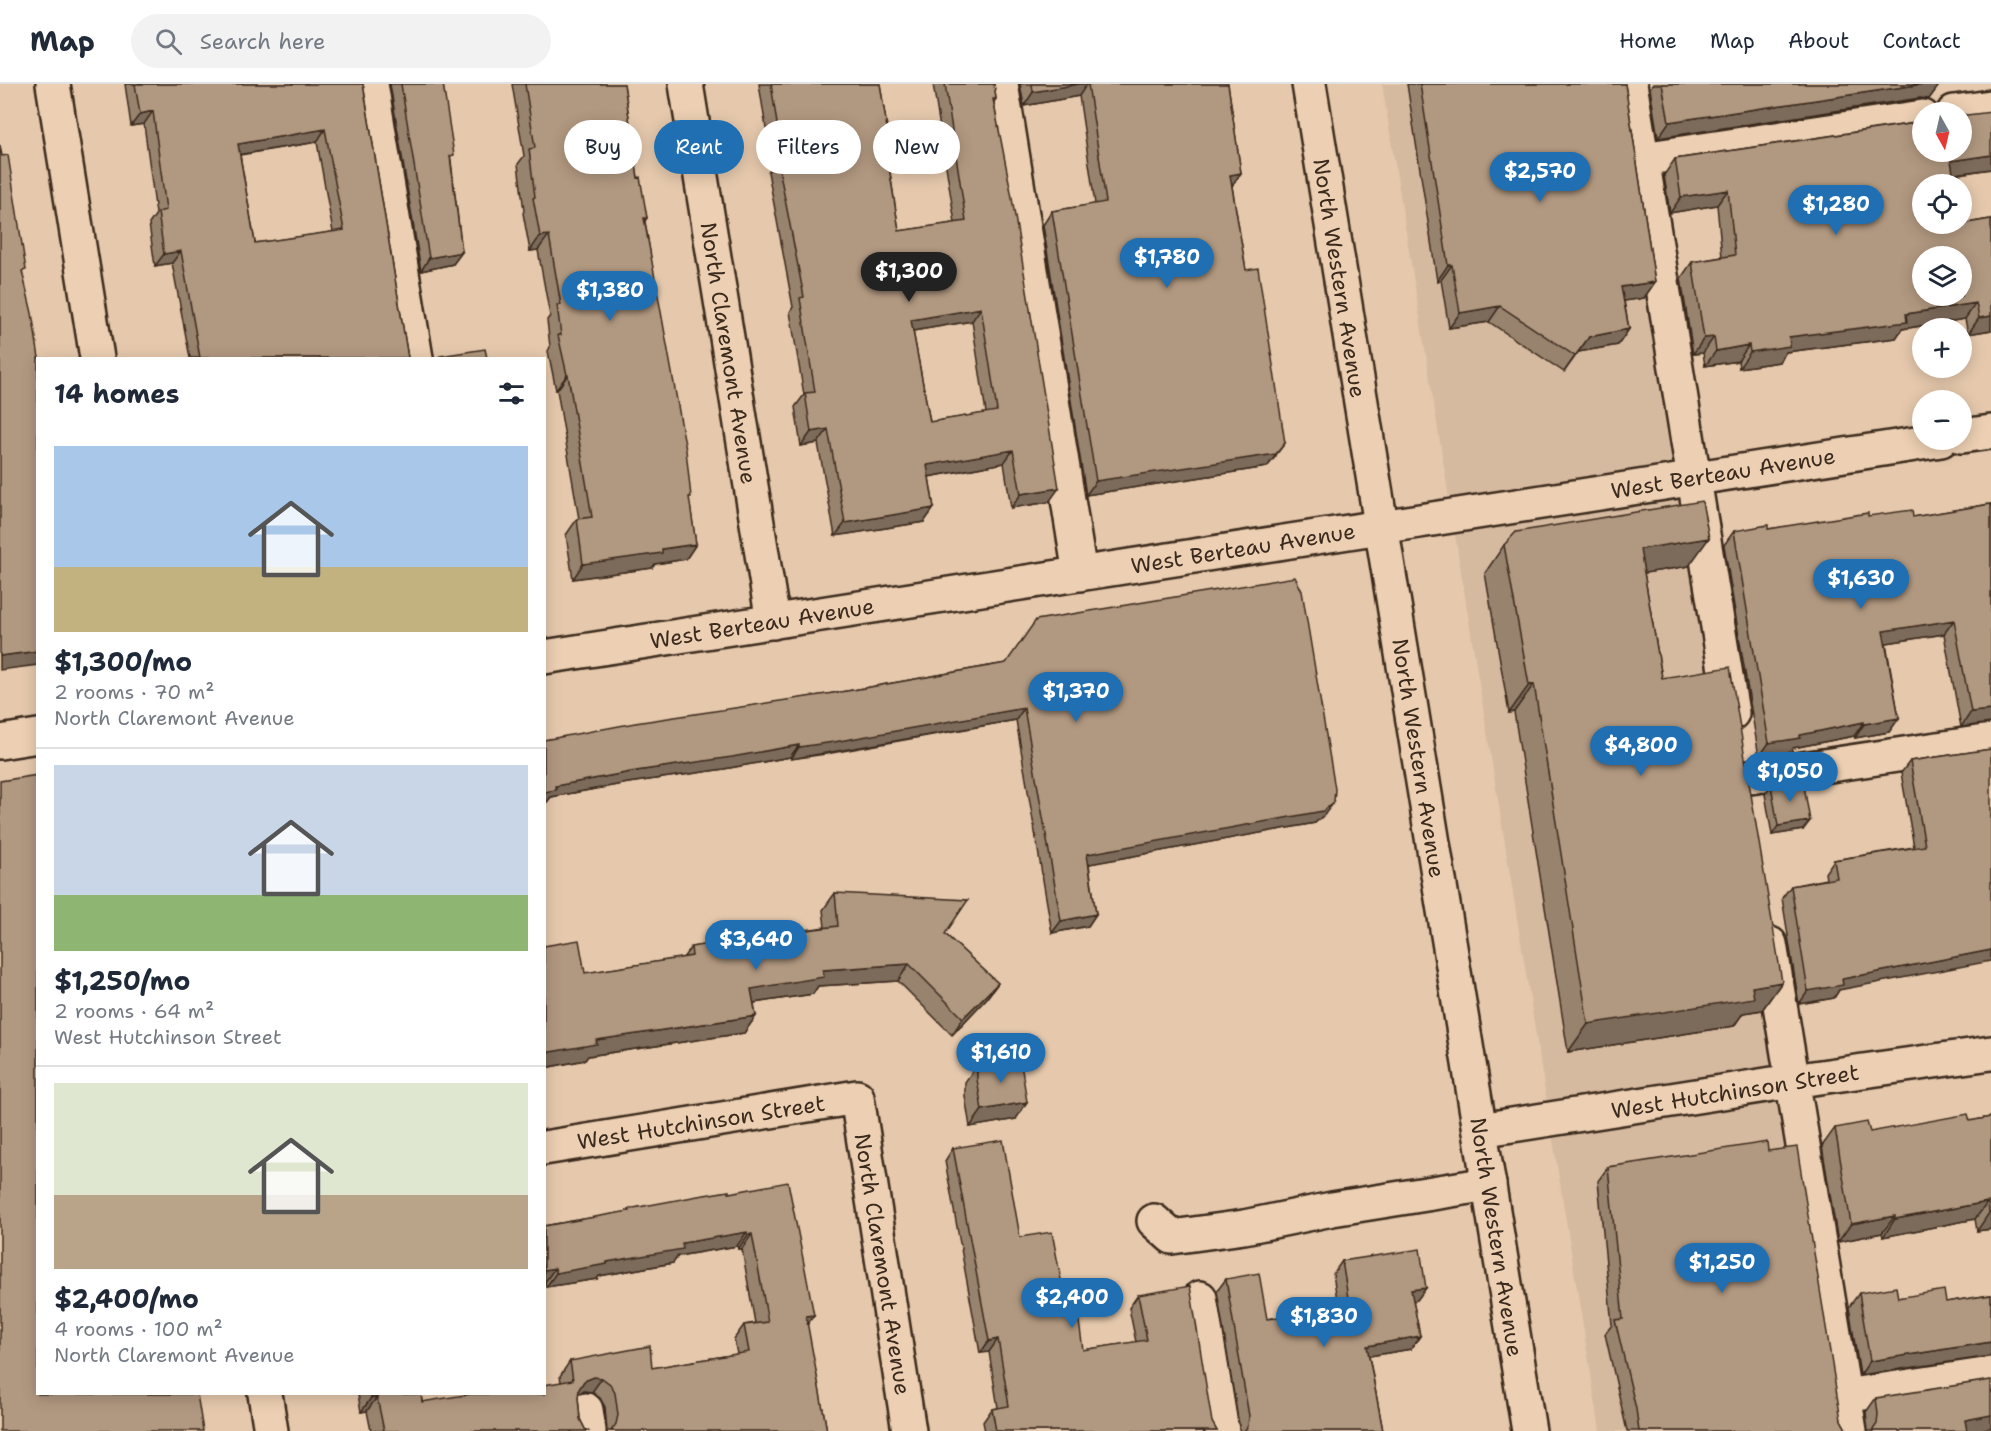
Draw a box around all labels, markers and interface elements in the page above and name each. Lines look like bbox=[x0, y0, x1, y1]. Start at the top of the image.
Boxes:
search box bbox=[131, 14, 551, 68]
text: Map bbox=[30, 22, 95, 60]
icon: search bbox=[152, 25, 185, 58]
text: Search here bbox=[200, 27, 325, 56]
text: Home bbox=[1619, 27, 1677, 55]
text: Map bbox=[1710, 27, 1755, 55]
text: About bbox=[1788, 27, 1849, 55]
text: Contact bbox=[1882, 27, 1961, 55]
north arrow bbox=[1912, 102, 1972, 162]
map controls bbox=[1912, 102, 1972, 450]
chip: Buy bbox=[564, 120, 642, 174]
chip: Rent bbox=[654, 120, 744, 174]
chip: Filters bbox=[756, 120, 861, 174]
chip: New bbox=[873, 120, 960, 174]
pin: $2,570 bbox=[1491, 152, 1589, 203]
street label: North Western Avenue bbox=[1306, 156, 1373, 400]
text: $2,570 bbox=[1504, 158, 1576, 184]
button: locate bbox=[1912, 174, 1972, 234]
pin: $1,280 bbox=[1787, 185, 1885, 236]
text: $1,280 bbox=[1802, 191, 1870, 217]
street label: North Claremont Avenue bbox=[693, 220, 764, 486]
pin: $1,780 bbox=[1118, 238, 1216, 289]
text: $1,780 bbox=[1134, 244, 1200, 270]
button: layers bbox=[1912, 246, 1972, 306]
pin: $1,300 bbox=[860, 252, 958, 303]
text: $1,300 bbox=[875, 258, 943, 284]
pin: $1,380 bbox=[561, 271, 659, 322]
text: $1,380 bbox=[576, 277, 644, 303]
button: + bbox=[1912, 318, 1972, 378]
text: 14 homes bbox=[54, 376, 180, 411]
icon: filters bbox=[495, 377, 528, 410]
button: − bbox=[1912, 390, 1972, 450]
street label: West Berteau Avenue bbox=[1609, 441, 1837, 506]
icon: home bbox=[237, 485, 345, 593]
street label: West Berteau Avenue bbox=[1129, 516, 1357, 581]
pin: $1,630 bbox=[1812, 559, 1910, 610]
text: $1,630 bbox=[1827, 565, 1895, 591]
street label: West Berteau Avenue bbox=[648, 591, 876, 656]
street label: North Western Avenue bbox=[1385, 636, 1452, 880]
text: $1,300/mo bbox=[54, 644, 192, 679]
pin: $1,370 bbox=[1027, 672, 1125, 723]
text: $1,370 bbox=[1042, 678, 1110, 704]
text: 2 rooms · 70 m² bbox=[54, 679, 215, 705]
text: North Claremont Avenue bbox=[54, 705, 295, 731]
pin: $4,800 bbox=[1592, 726, 1690, 777]
text: $4,800 bbox=[1604, 732, 1678, 758]
pin: $1,050 bbox=[1741, 752, 1839, 803]
text: $1,050 bbox=[1757, 758, 1823, 784]
icon: home bbox=[237, 804, 345, 912]
pin: $3,640 bbox=[707, 920, 805, 971]
text: $3,640 bbox=[719, 926, 793, 952]
text: $1,250/mo bbox=[54, 963, 190, 998]
text: 2 rooms · 64 m² bbox=[54, 998, 214, 1024]
text: West Hutchinson Street bbox=[54, 1024, 282, 1050]
pin: $1,610 bbox=[952, 1033, 1050, 1084]
text: $1,610 bbox=[970, 1039, 1032, 1065]
street label: West Hutchinson Street bbox=[1609, 1058, 1861, 1125]
street label: West Hutchinson Street bbox=[575, 1089, 827, 1156]
street label: North Western Avenue bbox=[1463, 1115, 1530, 1359]
icon: home bbox=[237, 1122, 345, 1230]
street label: North Claremont Avenue bbox=[847, 1131, 918, 1397]
pin: $1,250 bbox=[1673, 1243, 1771, 1294]
text: $1,250 bbox=[1689, 1249, 1755, 1275]
pin: $2,400 bbox=[1023, 1278, 1121, 1329]
text: $2,400/mo bbox=[54, 1281, 199, 1316]
text: $2,400 bbox=[1035, 1284, 1109, 1310]
pin: $1,830 bbox=[1275, 1297, 1373, 1348]
text: $1,830 bbox=[1290, 1303, 1358, 1329]
text: 4 rooms · 100 m² bbox=[54, 1316, 223, 1342]
text: North Claremont Avenue bbox=[54, 1342, 295, 1368]

